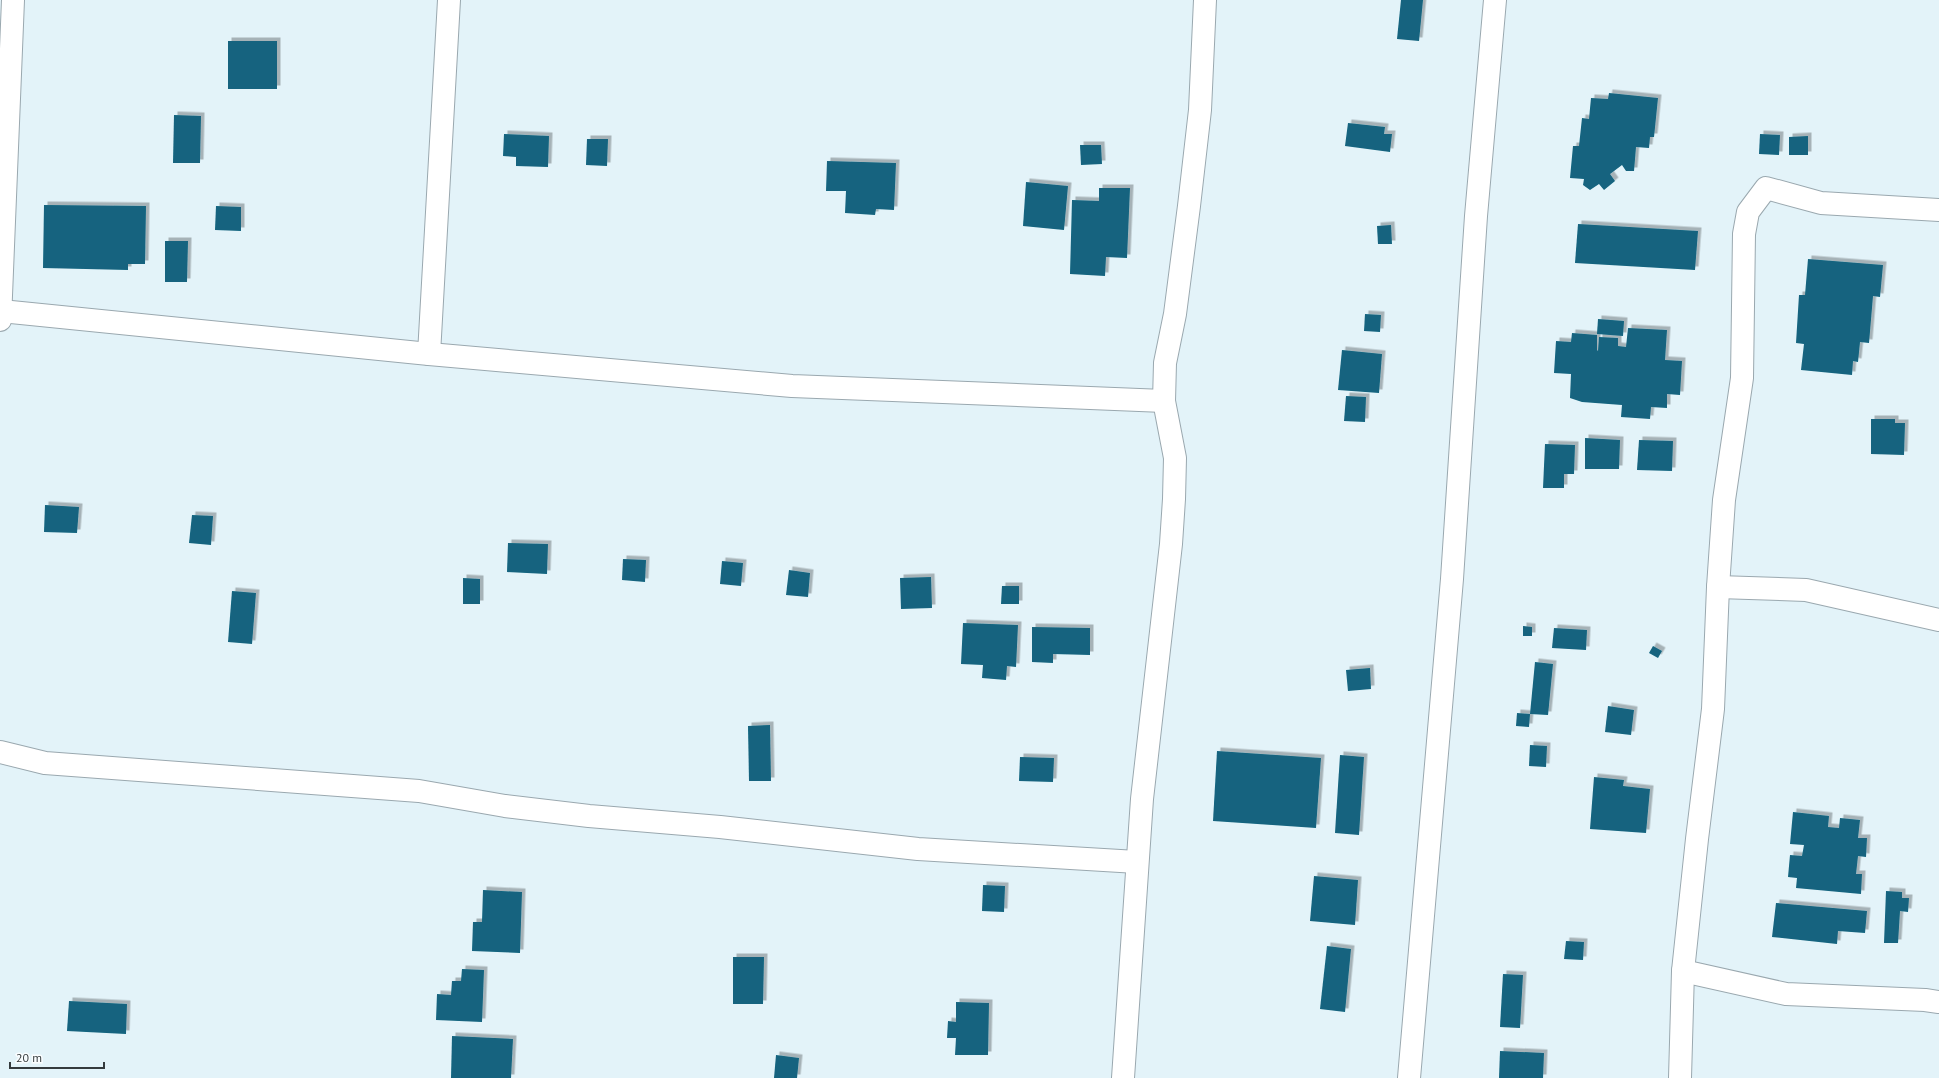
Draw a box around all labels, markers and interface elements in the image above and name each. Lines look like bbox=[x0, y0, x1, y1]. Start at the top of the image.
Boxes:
scale bar bbox=[10, 1044, 104, 1070]
text: 20 m bbox=[16, 1050, 42, 1065]

